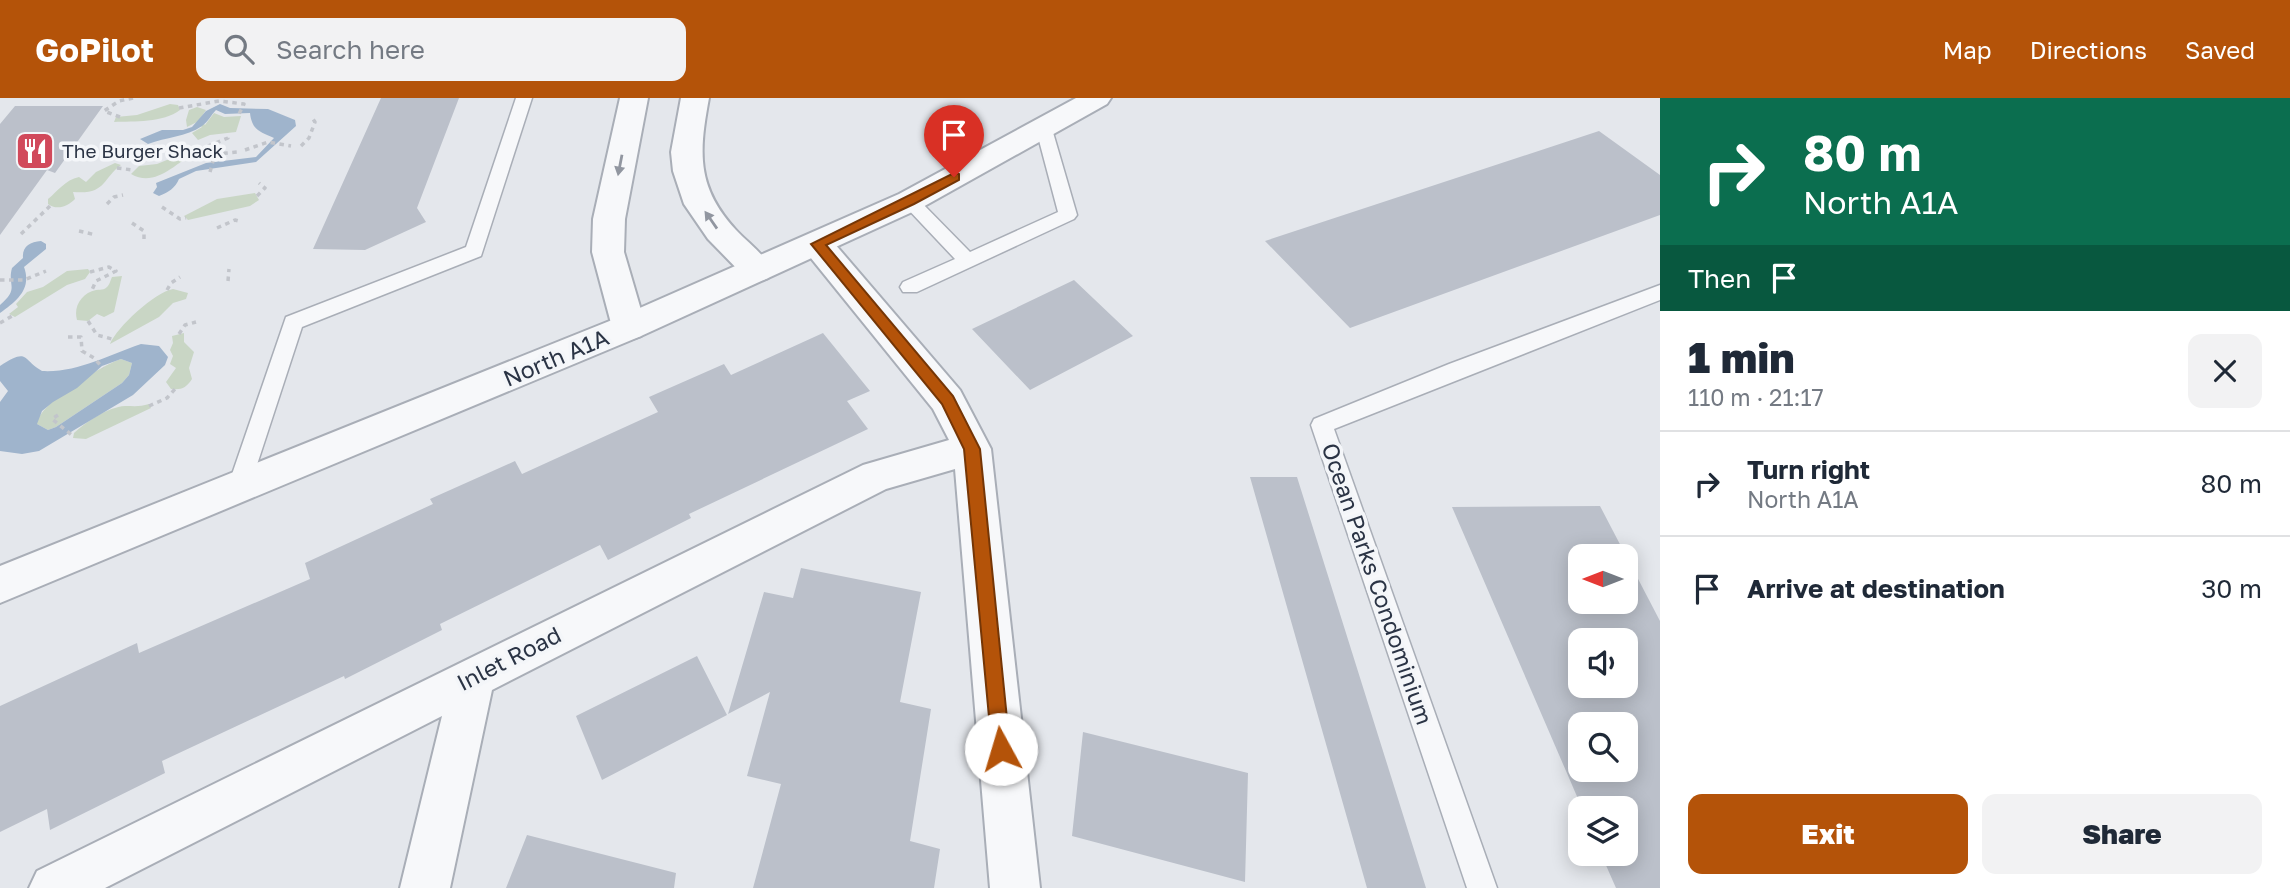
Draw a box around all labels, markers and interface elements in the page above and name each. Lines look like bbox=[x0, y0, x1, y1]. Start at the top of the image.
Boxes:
search box bbox=[196, 18, 686, 81]
text: GoPilot bbox=[35, 30, 154, 69]
icon: search bbox=[220, 30, 258, 68]
text: Search here bbox=[276, 34, 425, 65]
text: Map bbox=[1943, 35, 1992, 64]
text: Directions bbox=[2030, 35, 2147, 64]
text: Saved bbox=[2185, 35, 2255, 64]
pin bbox=[924, 105, 984, 177]
icon: arrive bbox=[935, 116, 973, 154]
text: 80 m bbox=[1803, 123, 1921, 182]
icon: right bbox=[1688, 126, 1779, 217]
restaurant icon: The Burger Shack bbox=[14, 130, 56, 172]
place label: The Burger Shack bbox=[62, 139, 223, 162]
one-way arrow bbox=[615, 154, 626, 176]
text: North A1A bbox=[1803, 183, 1959, 221]
one-way arrow bbox=[704, 211, 718, 229]
icon: arrive bbox=[1765, 259, 1803, 297]
text: Then bbox=[1688, 263, 1751, 294]
street label: North A1A bbox=[499, 322, 613, 392]
text: 1 min bbox=[1688, 332, 1795, 382]
button: close bbox=[2188, 334, 2262, 408]
text: 110 m · 21:17 bbox=[1688, 383, 1824, 411]
street label: Ocean Parks Condominium bbox=[1316, 439, 1439, 728]
text: Turn right bbox=[1747, 454, 1870, 485]
icon: right bbox=[1688, 465, 1726, 503]
text: 80 m bbox=[2201, 468, 2262, 499]
text: North A1A bbox=[1747, 485, 1859, 513]
north arrow bbox=[1568, 544, 1638, 614]
map controls bbox=[1568, 544, 1638, 866]
icon: arrive bbox=[1688, 570, 1726, 608]
text: Arrive at destination bbox=[1747, 573, 2005, 604]
text: 30 m bbox=[2201, 573, 2262, 604]
street label: Inlet Road bbox=[452, 620, 565, 696]
button: sound bbox=[1568, 628, 1638, 698]
position arrow bbox=[964, 712, 1038, 786]
button: search bbox=[1568, 712, 1638, 782]
button: Exit bbox=[1688, 794, 1968, 874]
button: Share bbox=[1982, 794, 2262, 874]
button: layers bbox=[1568, 796, 1638, 866]

